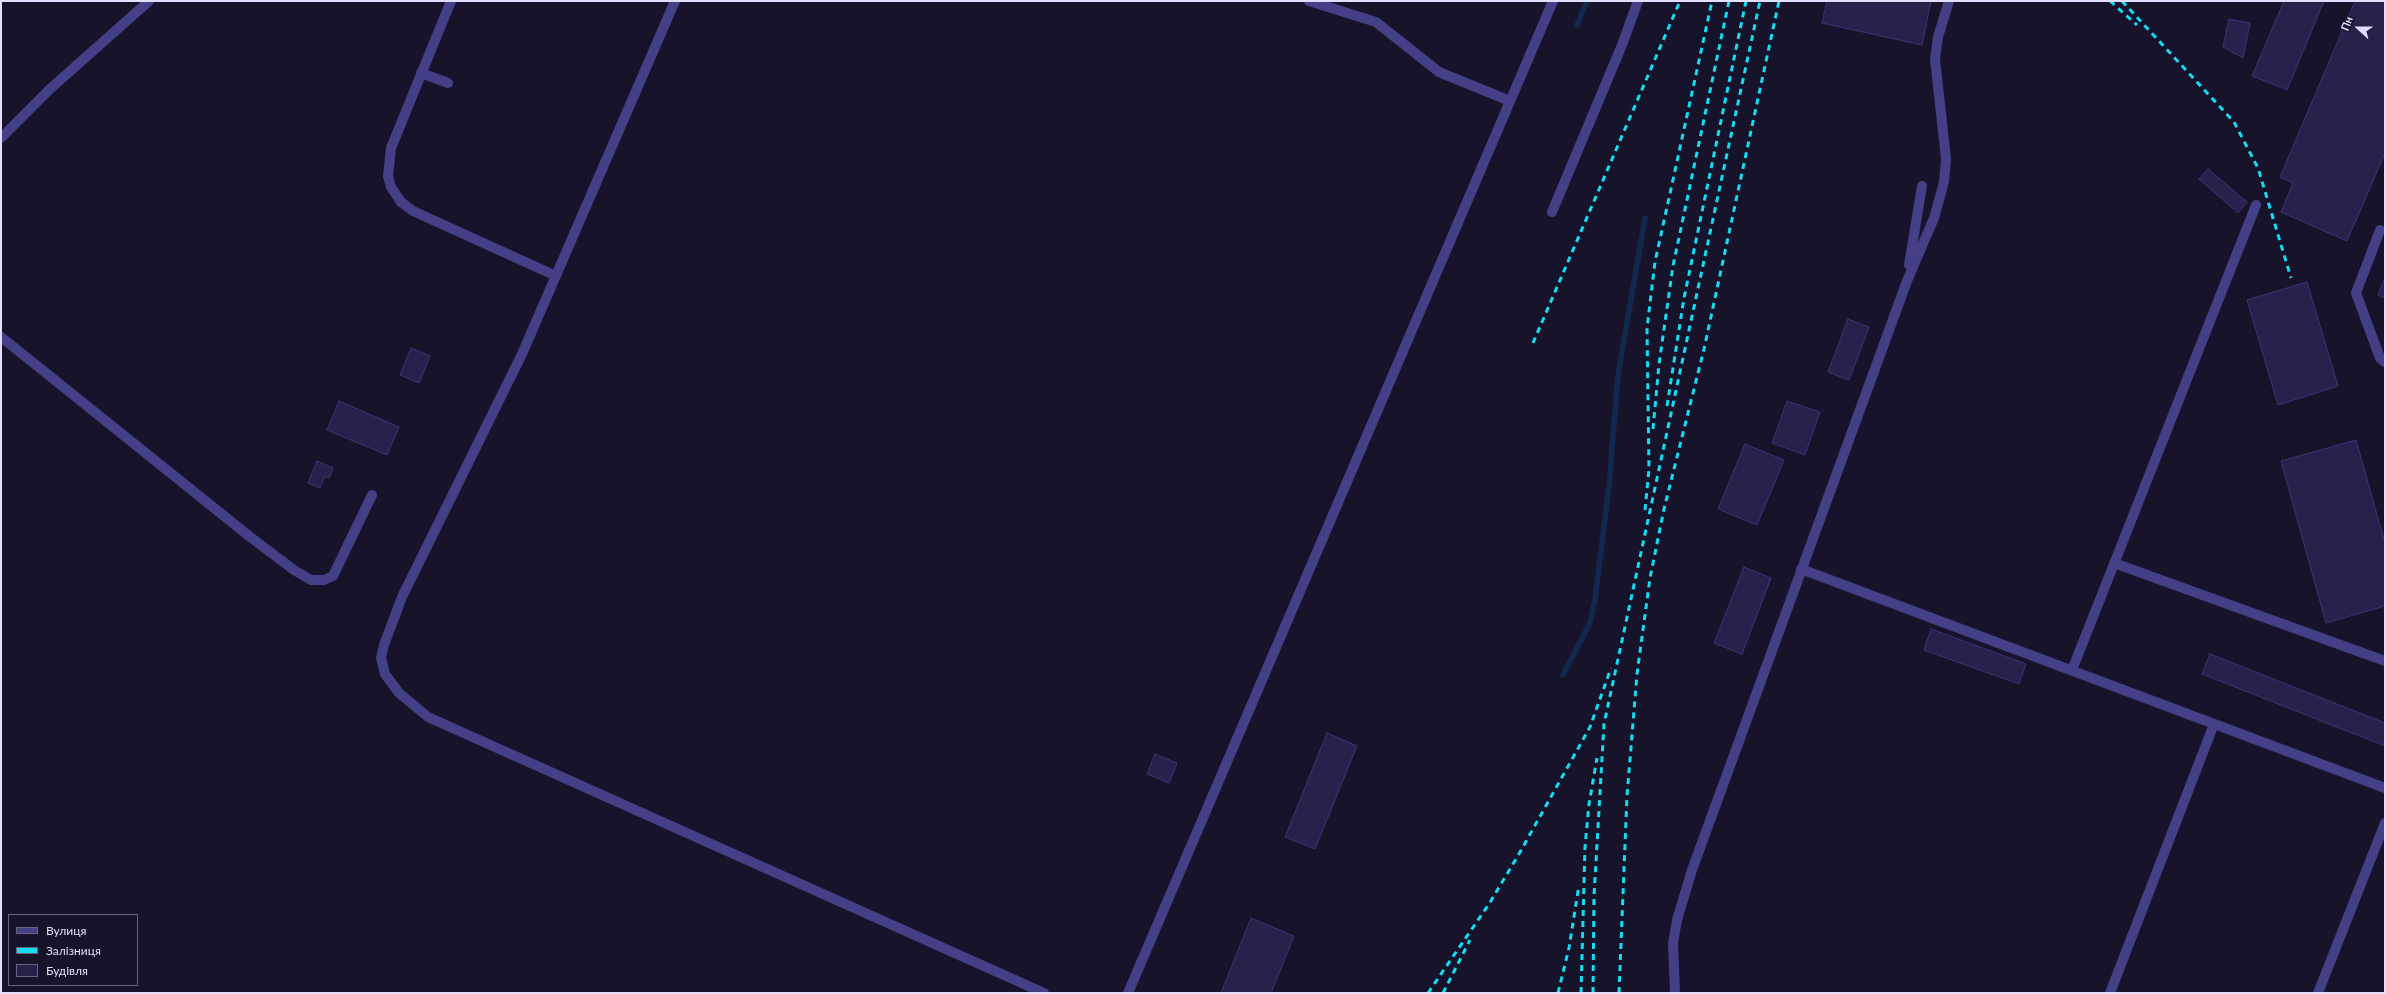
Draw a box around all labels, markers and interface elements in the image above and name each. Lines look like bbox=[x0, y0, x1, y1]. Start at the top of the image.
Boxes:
north arrow bbox=[2338, 8, 2378, 48]
text: Пн bbox=[2338, 14, 2355, 33]
legend bbox=[8, 914, 138, 986]
text: Вулиця bbox=[46, 923, 86, 938]
text: Залізниця bbox=[46, 943, 101, 958]
text: Будівля bbox=[46, 963, 88, 978]

